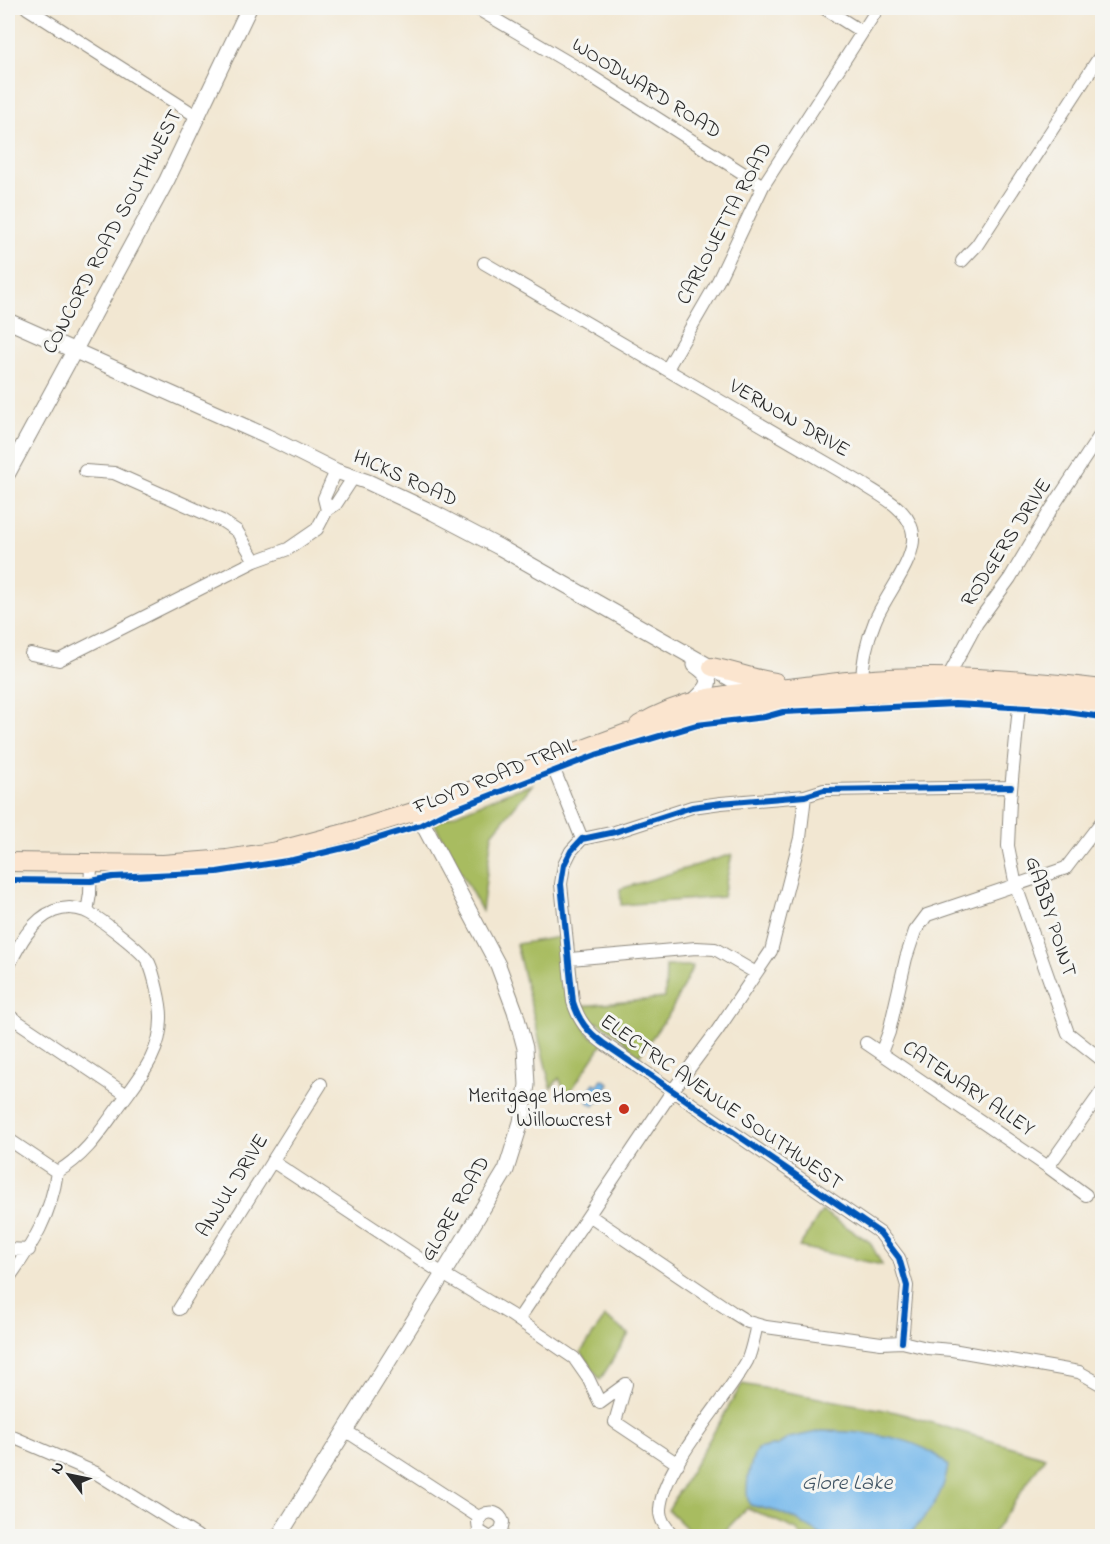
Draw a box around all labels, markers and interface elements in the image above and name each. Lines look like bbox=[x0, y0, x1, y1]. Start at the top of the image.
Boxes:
street label: WOODWARD ROAD bbox=[565, 31, 727, 147]
street label: CONCORD ROAD SOUTHWEST bbox=[36, 104, 190, 360]
street label: CARLOUETTA ROAD bbox=[670, 138, 780, 310]
street label: VERNON DRIVE bbox=[722, 372, 855, 466]
street label: HICKS ROAD bbox=[348, 443, 462, 515]
street label: RODGERS DRIVE bbox=[954, 473, 1060, 613]
street label: FLOYD ROAD TRAIL bbox=[408, 731, 581, 824]
street label: GABBY POINT bbox=[1016, 853, 1084, 981]
street label: ELECTRIC AVENUE SOUTHWEST bbox=[593, 1007, 849, 1199]
street label: CATENARY ALLEY bbox=[896, 1034, 1040, 1145]
place label: Meritgage Homes Willowcrest bbox=[468, 1082, 612, 1136]
marker: Meritgage Homes Willowcrest bbox=[617, 1102, 631, 1116]
street label: ANJUL DRIVE bbox=[189, 1128, 277, 1244]
street label: GLORE ROAD bbox=[414, 1151, 498, 1267]
north arrow bbox=[39, 1445, 99, 1505]
text: N bbox=[45, 1457, 71, 1479]
water label: Glore Lake bbox=[802, 1468, 893, 1500]

